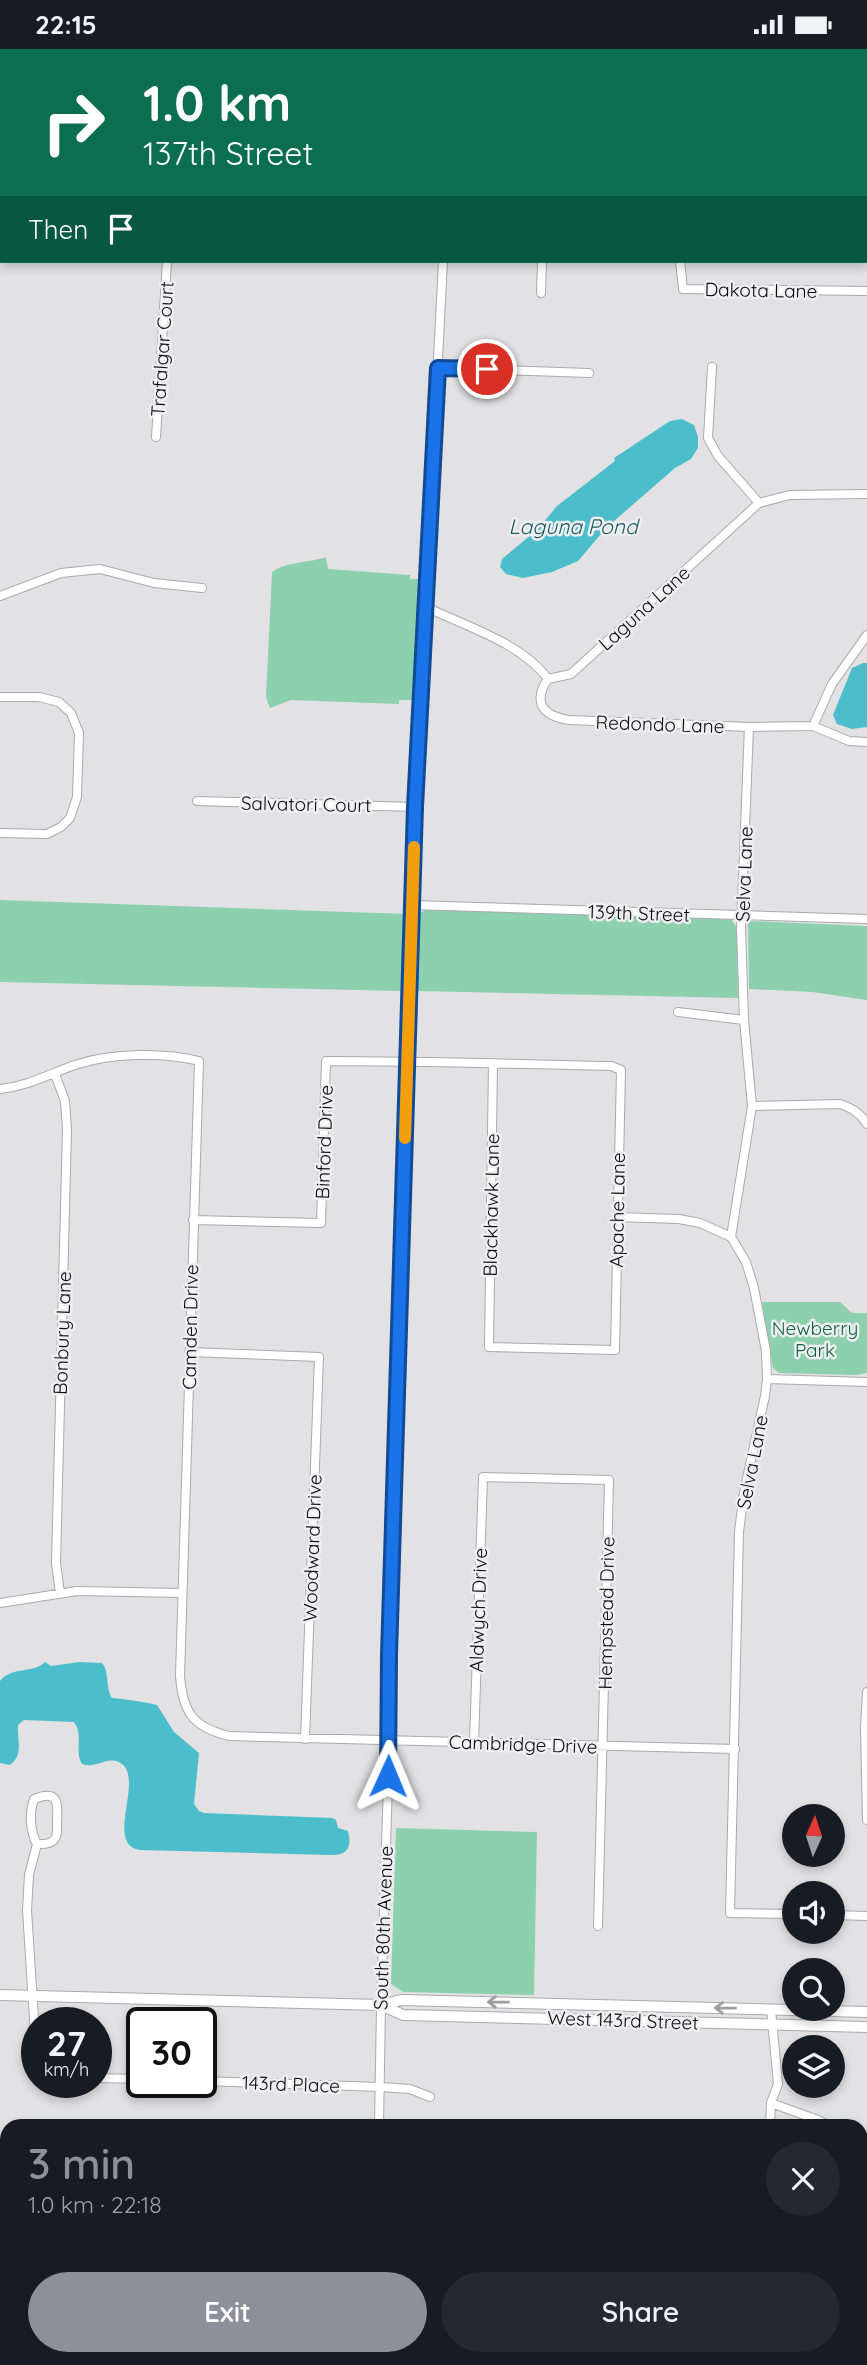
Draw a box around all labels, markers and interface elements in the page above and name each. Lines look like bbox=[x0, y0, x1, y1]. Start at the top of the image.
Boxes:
text: 22:15 bbox=[35, 8, 97, 41]
text: 1.0 km bbox=[143, 72, 291, 133]
icon: right bbox=[28, 77, 119, 168]
text: 137th Street bbox=[143, 133, 313, 173]
icon: arrive bbox=[102, 210, 140, 248]
text: Then bbox=[28, 213, 88, 246]
street label: Dakota Lane bbox=[704, 277, 818, 303]
street label: Trafalgar Court bbox=[145, 280, 179, 418]
pin bbox=[457, 339, 517, 399]
icon: arrive bbox=[468, 350, 506, 388]
water label: Laguna Pond bbox=[508, 513, 640, 539]
street label: Laguna Lane bbox=[593, 561, 695, 655]
street label: Redondo Lane bbox=[595, 710, 725, 738]
street label: Salvatori Court bbox=[241, 791, 371, 817]
street label: Selva Lane bbox=[730, 826, 758, 922]
street label: 139th Street bbox=[588, 899, 690, 927]
street label: Binford Drive bbox=[310, 1084, 338, 1200]
street label: Blackhawk Lane bbox=[478, 1133, 504, 1277]
street label: Apache Lane bbox=[604, 1152, 630, 1268]
street label: Camden Drive bbox=[177, 1264, 203, 1390]
street label: Bonbury Lane bbox=[48, 1271, 76, 1395]
park label: Newberry Park bbox=[772, 1316, 858, 1362]
street label: Selva Lane bbox=[731, 1413, 773, 1511]
street label: Woodward Drive bbox=[297, 1474, 327, 1622]
street label: Hempstead Drive bbox=[593, 1536, 619, 1690]
street label: Aldwych Drive bbox=[464, 1547, 492, 1673]
street label: Cambridge Drive bbox=[448, 1729, 598, 1759]
position arrow bbox=[351, 1739, 425, 1813]
north arrow bbox=[782, 1804, 845, 1867]
map controls bbox=[782, 1804, 845, 2098]
street label: South 80th Avenue bbox=[368, 1845, 398, 2011]
button: sound bbox=[782, 1881, 845, 1944]
button: search bbox=[782, 1958, 845, 2021]
one-way arrow bbox=[487, 1996, 510, 2009]
one-way arrow bbox=[714, 2001, 737, 2015]
street label: West 143rd Street bbox=[547, 2005, 699, 2035]
speed limit sign: 30 bbox=[126, 2007, 217, 2098]
text: 27 bbox=[47, 2021, 86, 2065]
button: layers bbox=[782, 2035, 845, 2098]
text: km/h bbox=[44, 2058, 89, 2081]
street label: 143rd Place bbox=[242, 2070, 340, 2098]
text: 3 min bbox=[28, 2137, 135, 2190]
button: close bbox=[766, 2142, 840, 2216]
text: 1.0 km · 22:18 bbox=[28, 2190, 162, 2219]
button: Exit bbox=[28, 2272, 427, 2352]
button: Share bbox=[441, 2272, 840, 2352]

